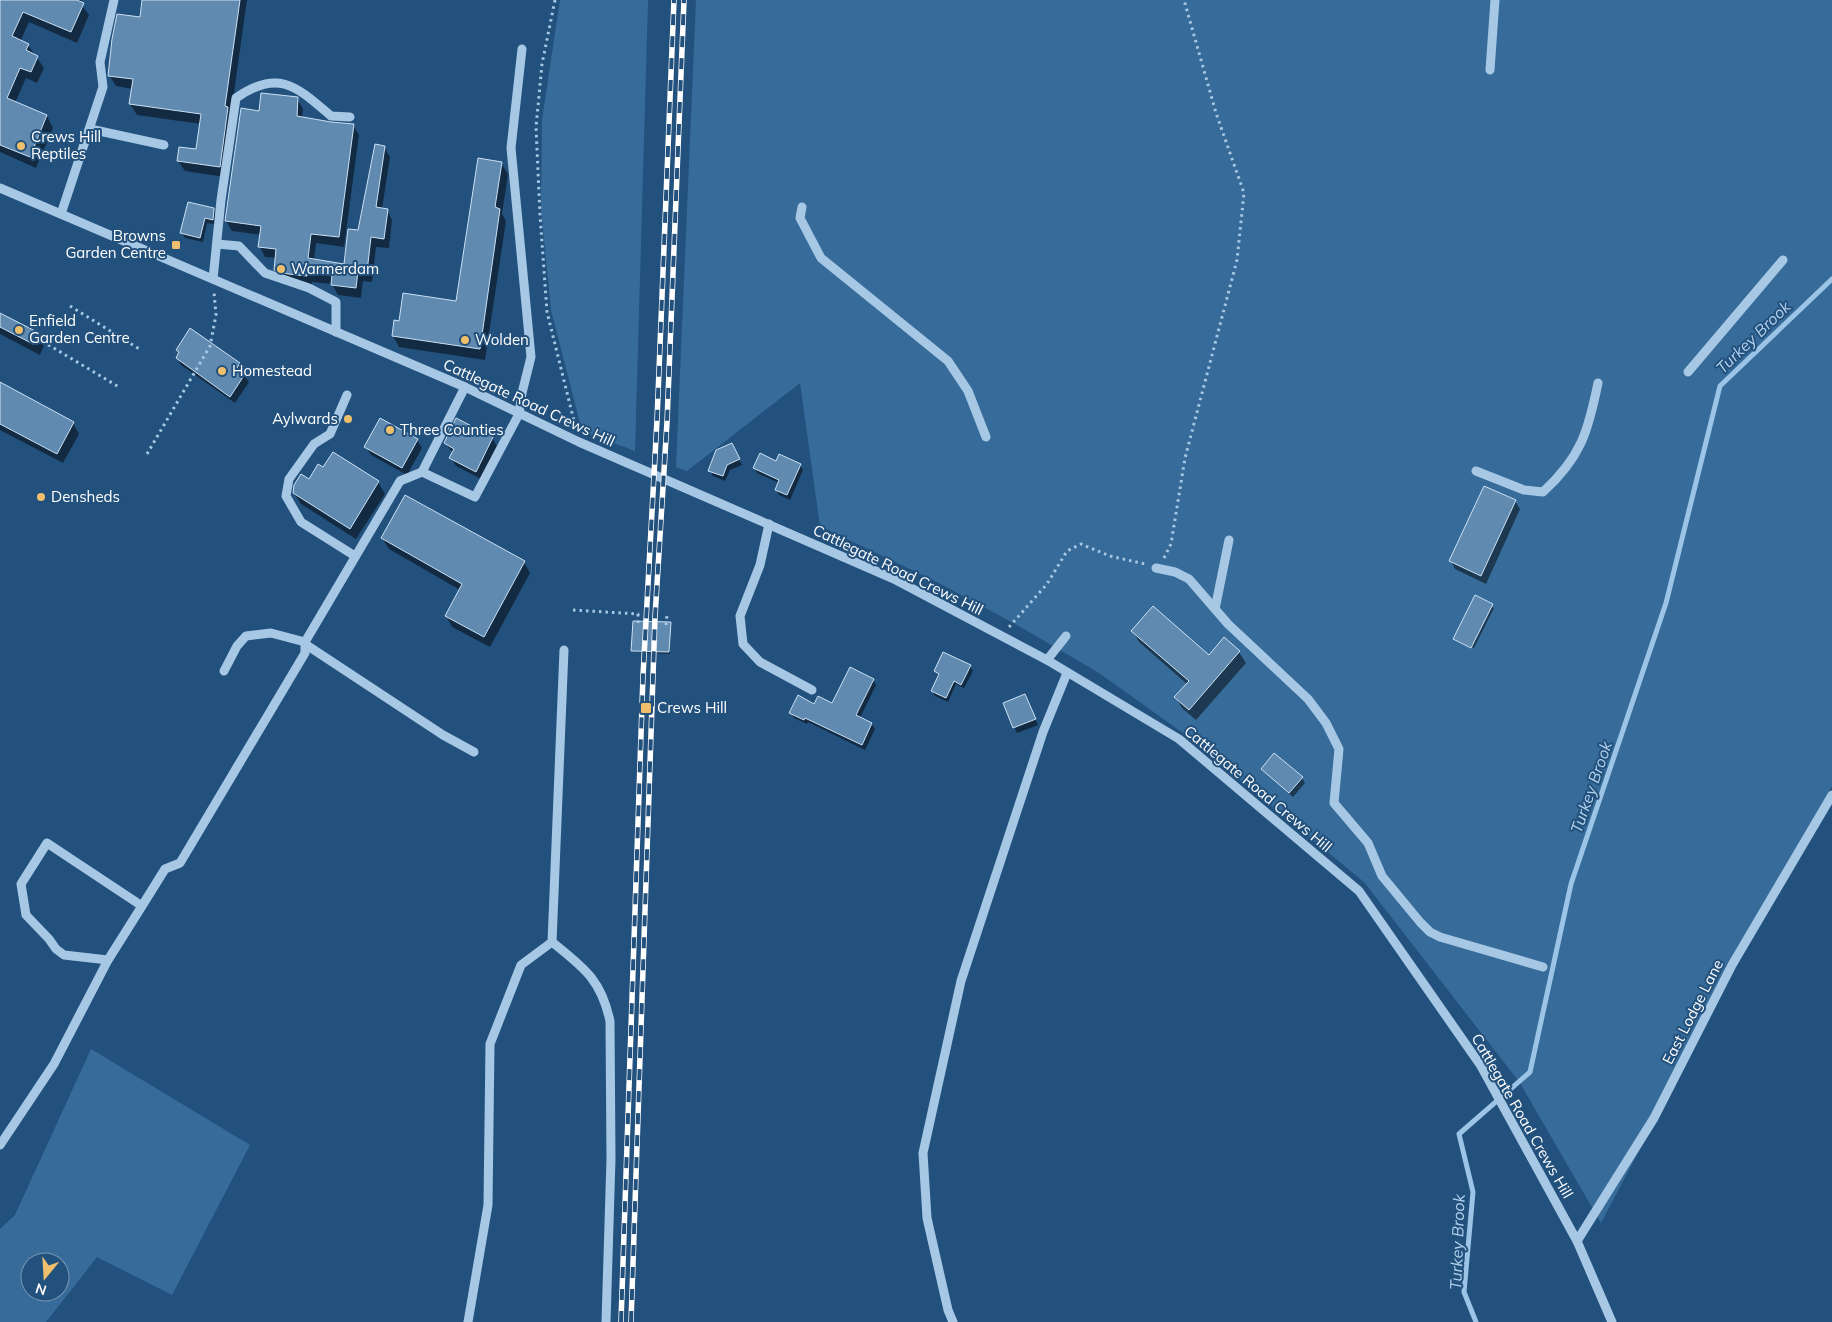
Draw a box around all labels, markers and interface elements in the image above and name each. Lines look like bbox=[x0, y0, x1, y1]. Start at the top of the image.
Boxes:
place label: Crews Hill Reptiles bbox=[31, 127, 101, 163]
marker: Crews Hill Reptiles bbox=[15, 140, 27, 152]
place label: Browns Garden Centre bbox=[65, 226, 166, 262]
marker: Browns Garden Centre bbox=[170, 239, 182, 251]
place label: Warmerdam bbox=[291, 259, 379, 278]
marker: Warmerdam bbox=[275, 263, 287, 275]
water label: Turkey Brook bbox=[1712, 296, 1795, 378]
place label: Enfield Garden Centre bbox=[29, 311, 130, 347]
marker: Enfield Garden Centre bbox=[13, 324, 25, 336]
place label: Wolden bbox=[475, 330, 529, 349]
marker: Wolden bbox=[459, 334, 471, 346]
street label: Cattlegate Road Crews Hill bbox=[440, 354, 618, 451]
place label: Homestead bbox=[232, 361, 312, 380]
marker: Homestead bbox=[216, 365, 228, 377]
place label: Aylwards bbox=[272, 409, 338, 428]
marker: Aylwards bbox=[342, 413, 354, 425]
place label: Three Counties bbox=[400, 420, 504, 439]
marker: Three Counties bbox=[384, 424, 396, 436]
place label: Densheds bbox=[51, 487, 120, 506]
marker: Densheds bbox=[35, 491, 47, 503]
street label: Cattlegate Road Crews Hill bbox=[810, 520, 986, 619]
place label: Crews Hill bbox=[657, 698, 727, 717]
marker: Crews Hill bbox=[639, 701, 653, 715]
street label: Cattlegate Road Crews Hill bbox=[1181, 721, 1336, 856]
water label: Turkey Brook bbox=[1566, 738, 1616, 836]
street label: East Lodge Lane bbox=[1658, 956, 1727, 1067]
street label: Cattlegate Road Crews Hill bbox=[1467, 1030, 1577, 1202]
water label: Turkey Brook bbox=[1445, 1193, 1469, 1290]
north arrow bbox=[20, 1252, 70, 1302]
text: N bbox=[33, 1279, 49, 1300]

